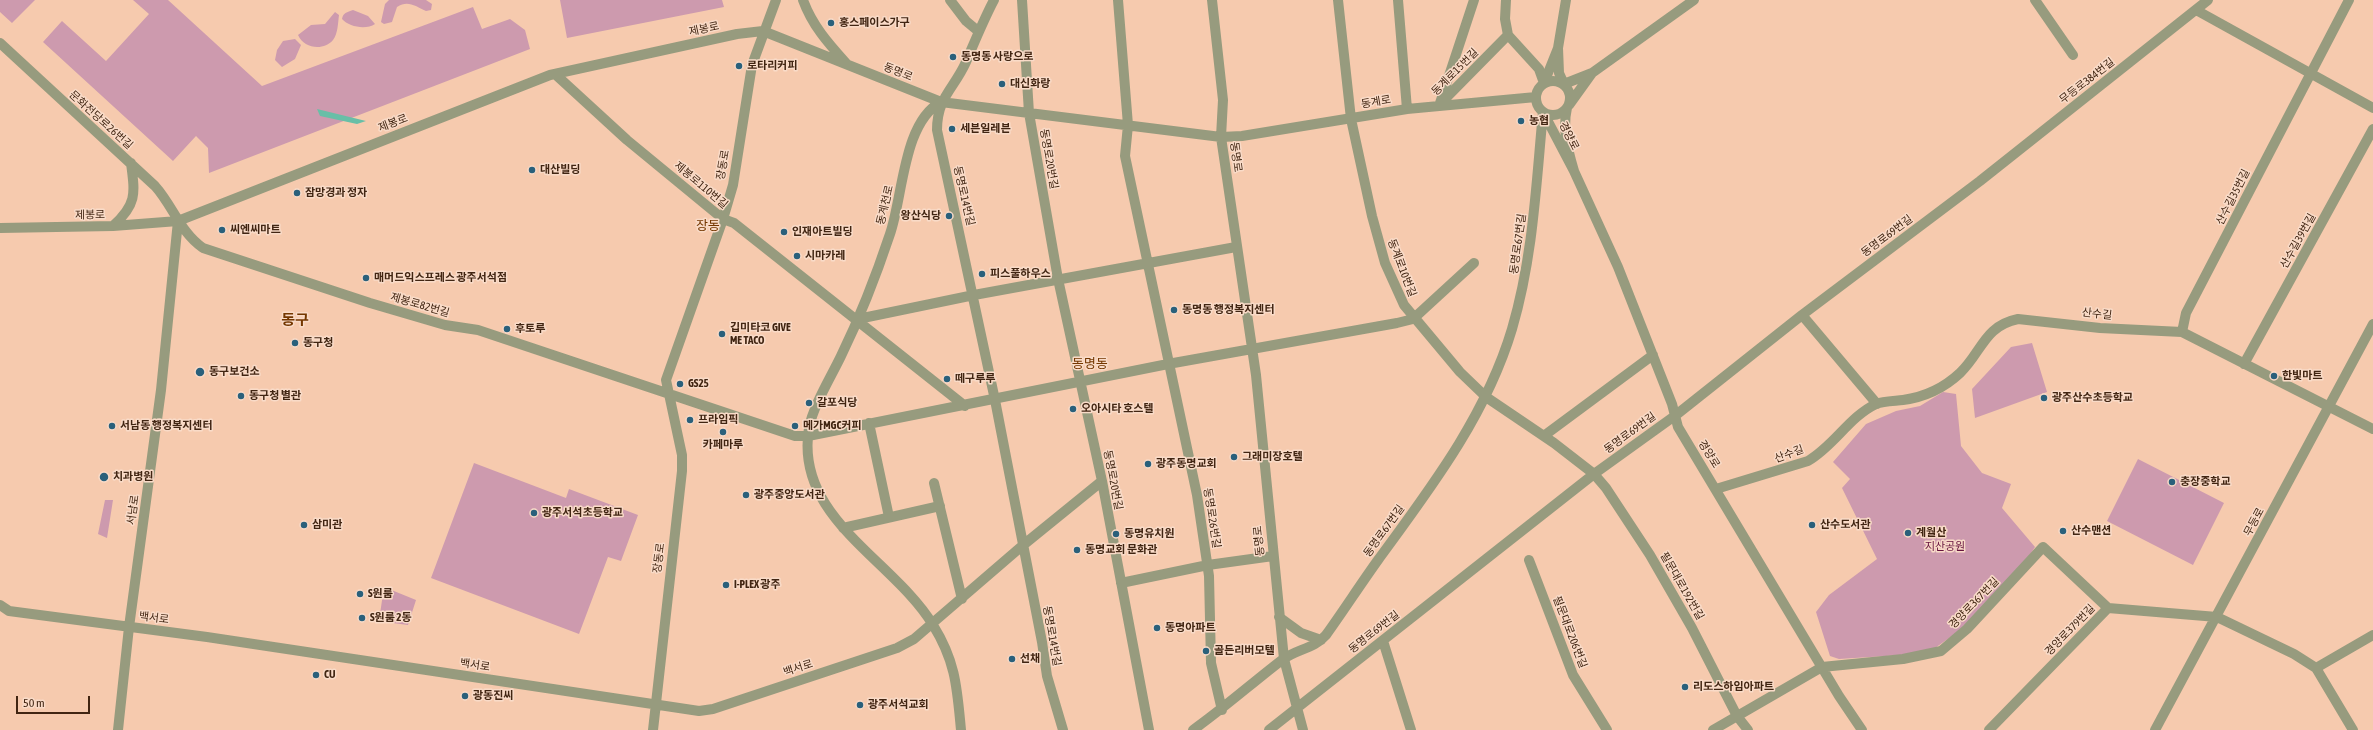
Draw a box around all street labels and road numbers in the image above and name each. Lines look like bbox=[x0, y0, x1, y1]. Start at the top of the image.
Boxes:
street label: 제봉로 bbox=[688, 19, 720, 39]
street label: 동계로15번길 bbox=[1429, 46, 1481, 98]
street label: 무등로384번길 bbox=[2057, 55, 2117, 107]
street label: 동명로 bbox=[881, 60, 915, 84]
street label: 문화전당로26번길 bbox=[66, 88, 136, 152]
street label: 동계로 bbox=[1360, 93, 1392, 111]
street label: 제봉로 bbox=[376, 111, 410, 135]
street label: 경양로 bbox=[1556, 119, 1582, 153]
street label: 동명로20번길 bbox=[1037, 128, 1061, 190]
street label: 동명로 bbox=[1227, 141, 1245, 173]
street label: 장동로 bbox=[714, 149, 732, 181]
street label: 제봉로110번길 bbox=[671, 159, 731, 211]
street label: 동명로14번길 bbox=[951, 165, 977, 227]
street label: 산수길35번길 bbox=[2213, 167, 2253, 227]
street label: 동계천로 bbox=[874, 184, 896, 226]
street label: 제봉로 bbox=[75, 208, 105, 222]
street label: 산수길39번길 bbox=[2277, 211, 2319, 271]
street label: 동명로69번길 bbox=[1859, 212, 1915, 260]
street label: 동명로67번길 bbox=[1507, 213, 1529, 275]
street label: 동계로10번길 bbox=[1385, 237, 1419, 299]
street label: 제봉로82번길 bbox=[389, 290, 451, 320]
street label: 산수길 bbox=[2081, 306, 2113, 322]
street label: 동명로69번길 bbox=[1601, 410, 1659, 456]
street label: 경양로 bbox=[1695, 438, 1723, 470]
street label: 산수길 bbox=[1772, 443, 1806, 465]
street label: 동명로20번길 bbox=[1101, 449, 1125, 511]
street label: 동명로26번길 bbox=[1201, 487, 1223, 549]
street label: 서남로 bbox=[124, 494, 142, 526]
street label: 동명로67번길 bbox=[1361, 502, 1407, 560]
street label: 무등로 bbox=[2241, 505, 2267, 539]
street label: 동명로 bbox=[1251, 525, 1267, 557]
street label: 장동로 bbox=[651, 542, 667, 574]
street label: 필문대로192번길 bbox=[1657, 550, 1707, 622]
street label: 경양로367번길 bbox=[1946, 575, 2002, 631]
street label: 필문대로206번길 bbox=[1550, 594, 1590, 670]
street label: 경양로379번길 bbox=[2042, 602, 2098, 658]
street label: 동명로14번길 bbox=[1040, 605, 1064, 667]
street label: 동명로69번길 bbox=[1346, 608, 1402, 656]
street label: 백서로 bbox=[138, 610, 170, 626]
street label: 백서로 bbox=[459, 656, 491, 674]
street label: 백서로 bbox=[782, 657, 814, 679]

